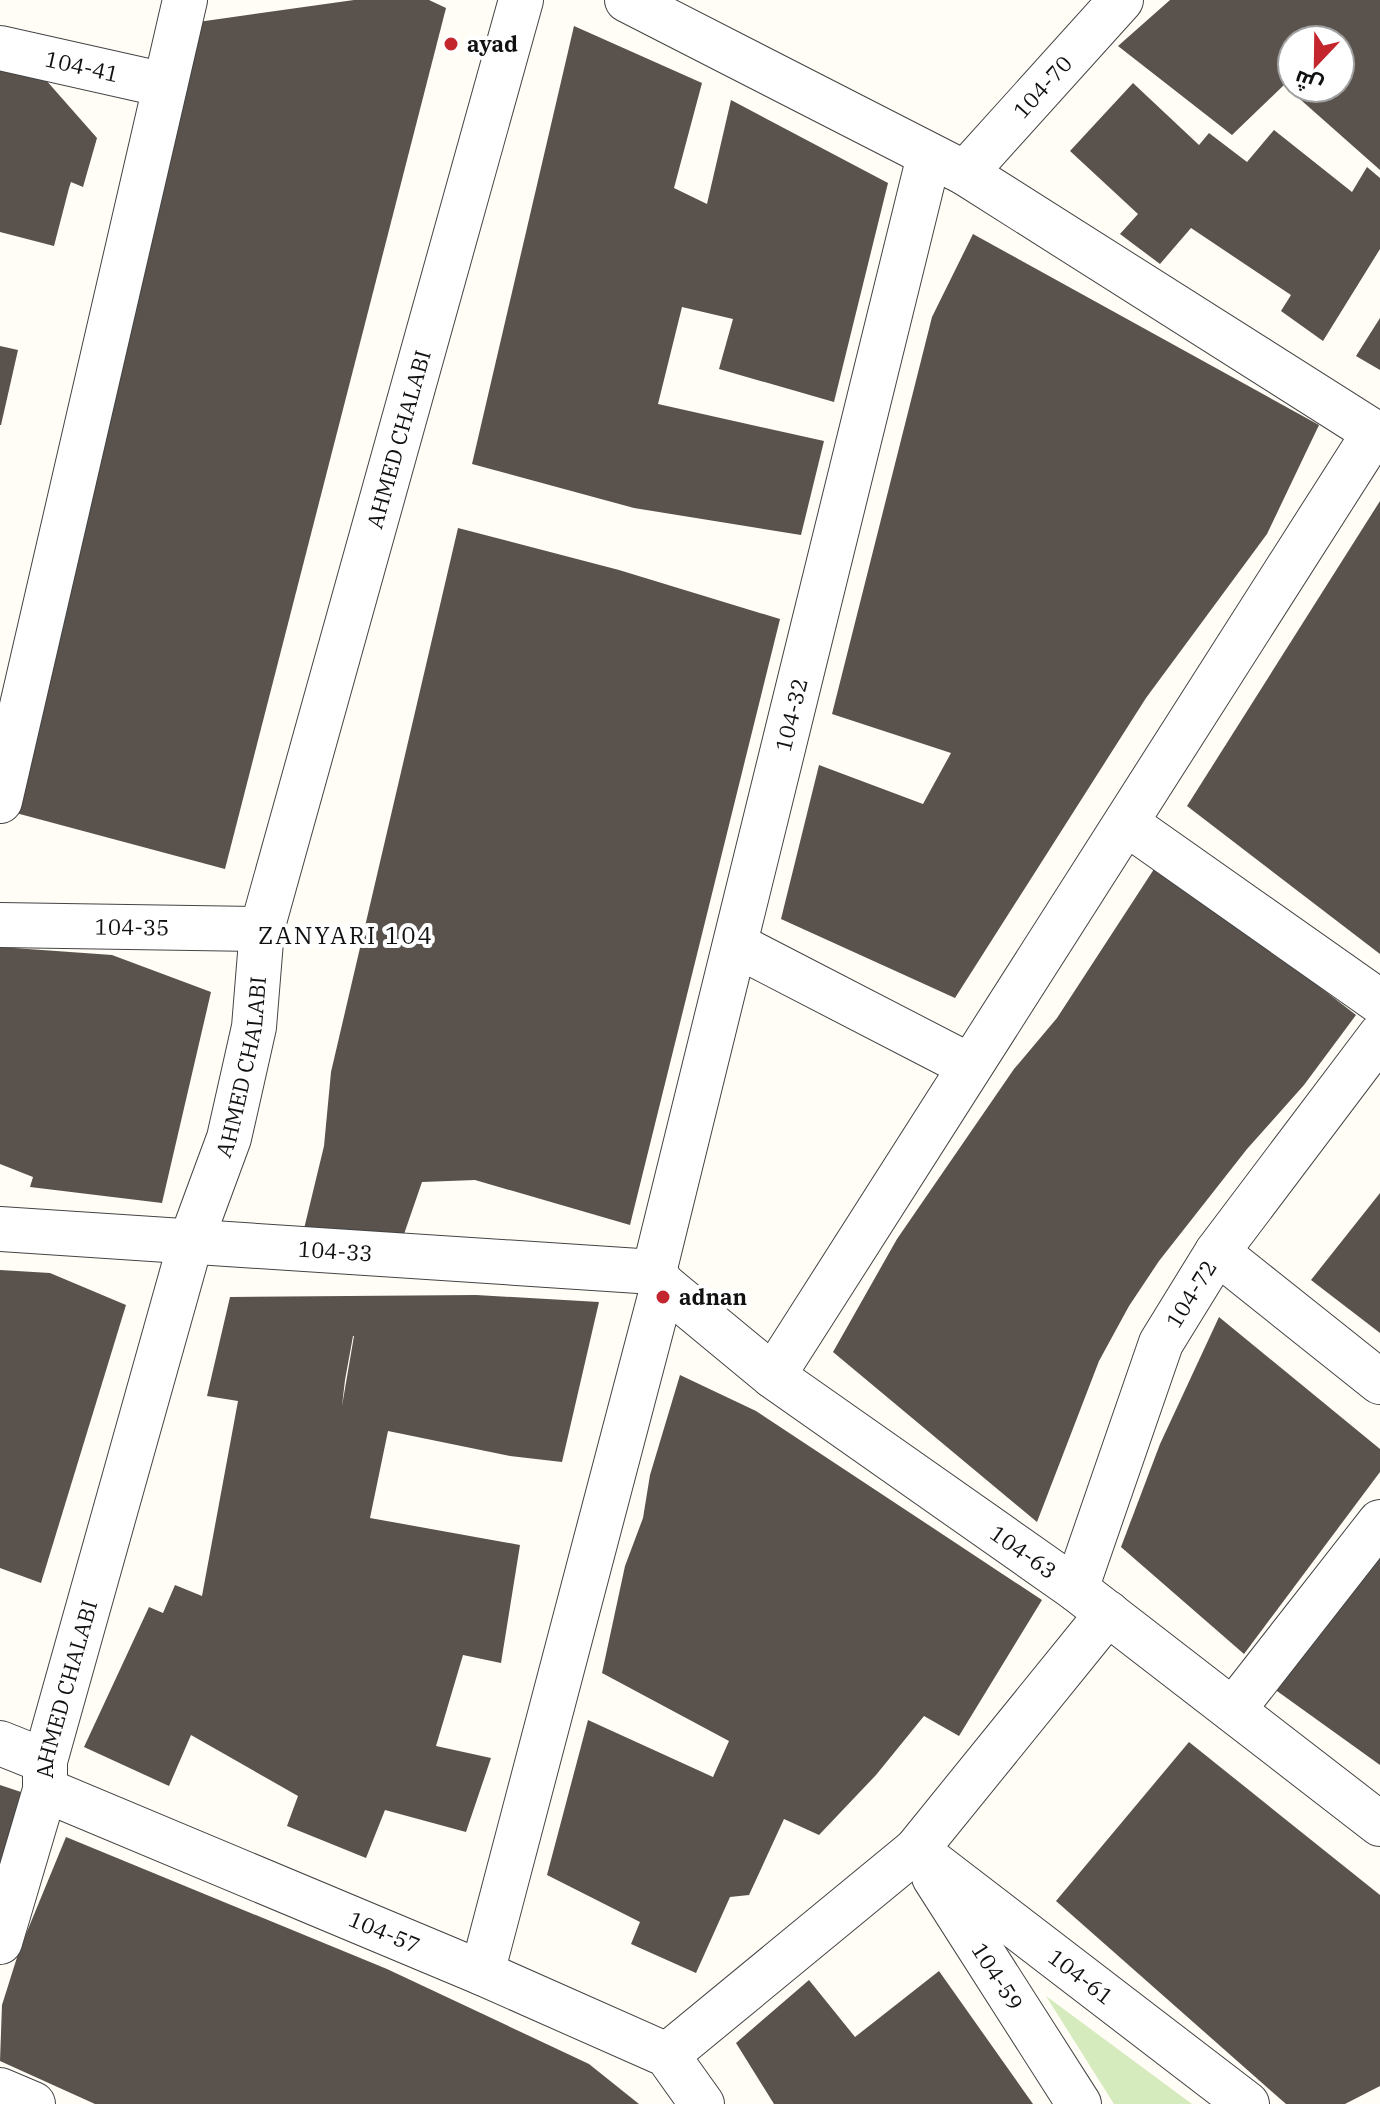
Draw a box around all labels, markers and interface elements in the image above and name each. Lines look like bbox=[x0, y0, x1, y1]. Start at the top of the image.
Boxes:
north arrow bbox=[1276, 24, 1356, 104]
place label: ayad bbox=[467, 29, 518, 58]
marker: ayad bbox=[442, 35, 460, 53]
street label: 104-41 bbox=[42, 44, 122, 88]
street label: 104-70 bbox=[1007, 49, 1078, 124]
text: ش bbox=[1290, 64, 1327, 102]
street label: AHMED CHALABI bbox=[359, 347, 437, 532]
street label: 104-32 bbox=[768, 675, 814, 754]
street label: 104-35 bbox=[94, 911, 170, 942]
district label: ZANYARI 104 bbox=[258, 919, 434, 951]
street label: AHMED CHALABI bbox=[208, 975, 272, 1161]
street label: 104-33 bbox=[297, 1234, 374, 1267]
street label: 104-72 bbox=[1159, 1254, 1223, 1333]
place label: adnan bbox=[679, 1282, 747, 1311]
marker: adnan bbox=[654, 1288, 672, 1306]
street label: 104-63 bbox=[985, 1518, 1063, 1585]
street label: AHMED CHALABI bbox=[30, 1597, 103, 1778]
street label: 104-57 bbox=[345, 1904, 425, 1959]
street label: 104-59 bbox=[966, 1937, 1030, 2015]
street label: 104-61 bbox=[1043, 1942, 1120, 2010]

